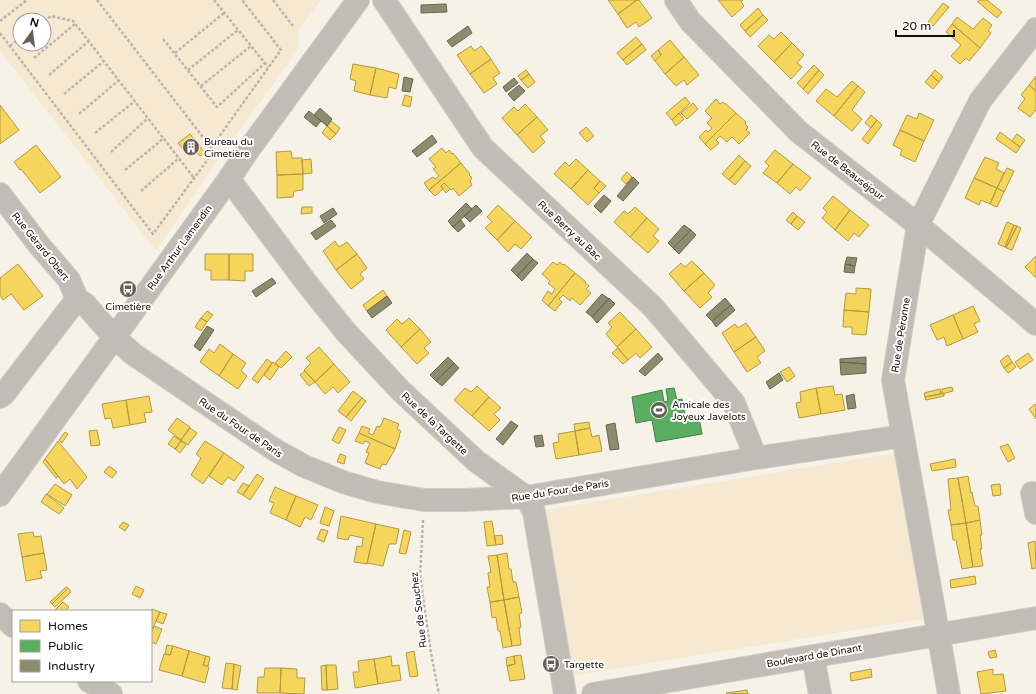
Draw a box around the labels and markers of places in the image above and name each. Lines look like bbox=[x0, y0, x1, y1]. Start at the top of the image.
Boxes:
place label: Bureau du Cimetière bbox=[204, 136, 253, 160]
building icon: Bureau du Cimetière bbox=[181, 137, 201, 157]
bus stop icon: Cimetière bbox=[118, 279, 138, 299]
place label: Cimetière bbox=[105, 301, 151, 313]
place label: Amicale des Joyeux Javelots bbox=[672, 399, 746, 423]
sports icon: Amicale des Joyeux Javelots bbox=[649, 400, 669, 420]
bus stop icon: Targette bbox=[541, 654, 561, 674]
place label: Targette bbox=[564, 659, 604, 671]

